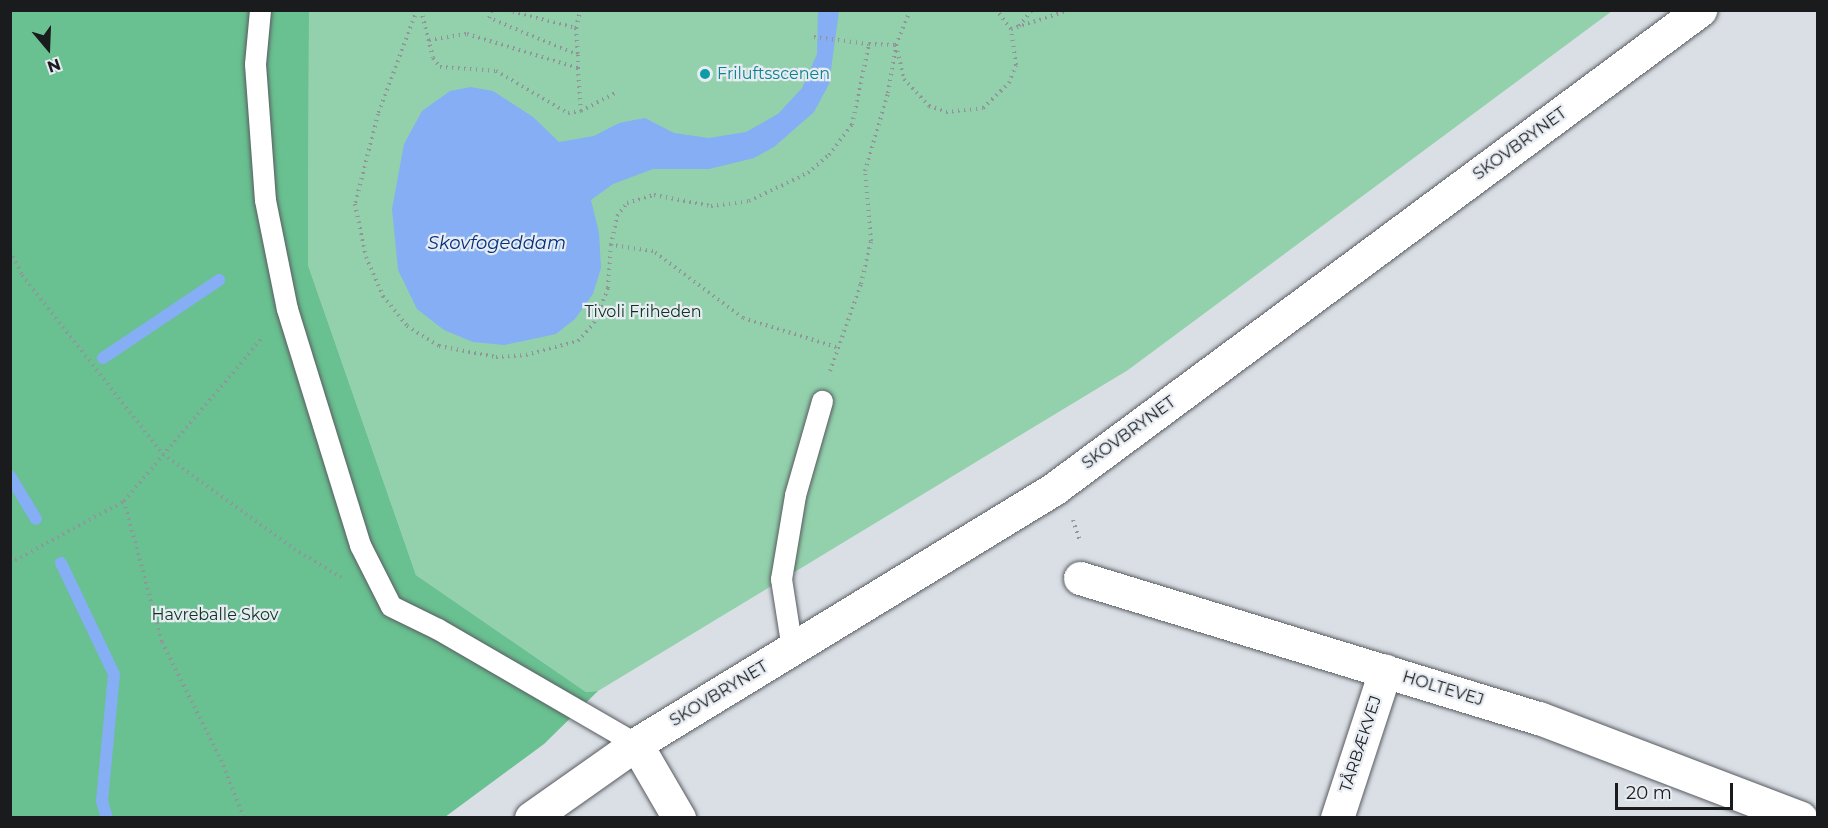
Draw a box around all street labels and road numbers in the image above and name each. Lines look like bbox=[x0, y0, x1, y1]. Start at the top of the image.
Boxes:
street label: SKOVBRYNET bbox=[1470, 104, 1570, 184]
street label: SKOVBRYNET bbox=[1079, 393, 1179, 473]
street label: SKOVBRYNET bbox=[667, 657, 771, 731]
street label: HOLTEVEJ bbox=[1400, 668, 1486, 710]
street label: TÅRBÆKVEJ bbox=[1336, 693, 1386, 795]

